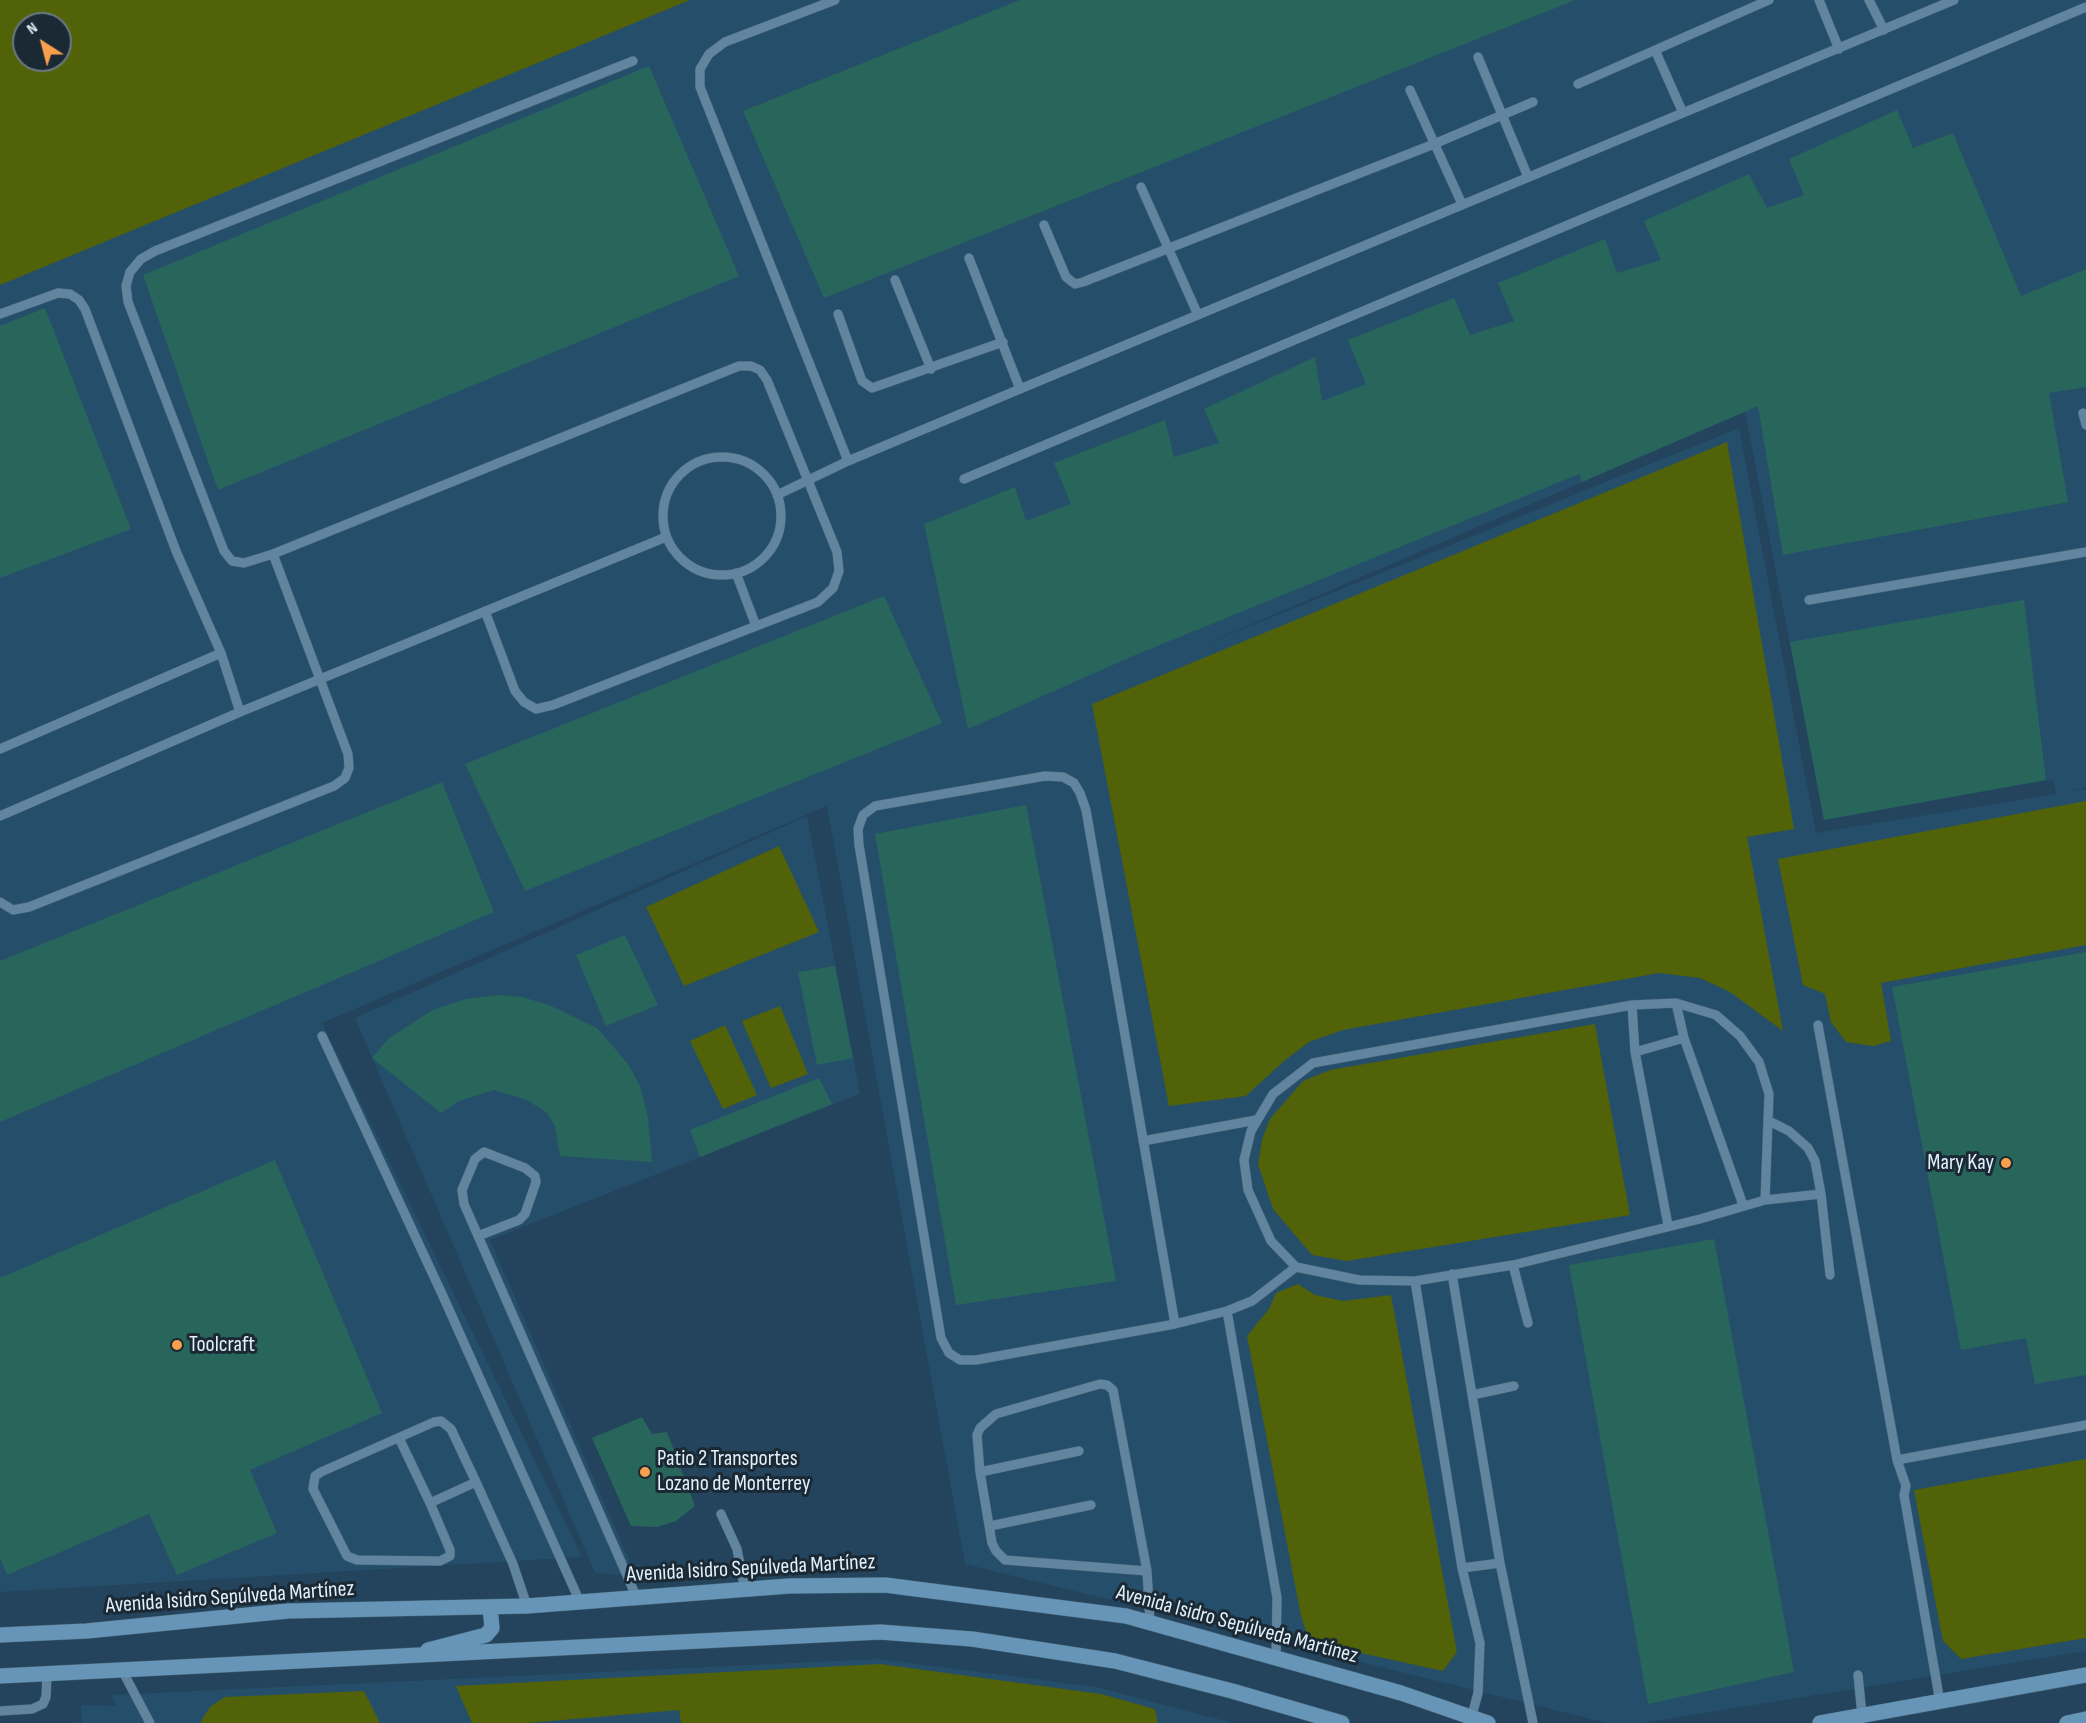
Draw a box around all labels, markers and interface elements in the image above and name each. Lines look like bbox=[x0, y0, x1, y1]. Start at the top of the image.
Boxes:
north arrow bbox=[12, 12, 72, 72]
text: N bbox=[23, 18, 41, 39]
place label: Mary Kay bbox=[1927, 1150, 1994, 1176]
marker: Mary Kay bbox=[1999, 1156, 2013, 1170]
place label: Toolcraft bbox=[189, 1332, 255, 1358]
marker: Toolcraft bbox=[170, 1338, 184, 1352]
place label: Patio 2 Transportes Lozano de Monterrey bbox=[657, 1446, 810, 1498]
marker: Patio 2 Transportes Lozano de Monterrey bbox=[638, 1465, 652, 1479]
street label: Avenida Isidro Sepúlveda Martínez bbox=[626, 1549, 876, 1589]
street label: Avenida Isidro Sepúlveda Martínez bbox=[105, 1576, 355, 1620]
street label: Avenida Isidro Sepúlveda Martínez bbox=[1113, 1580, 1361, 1670]

